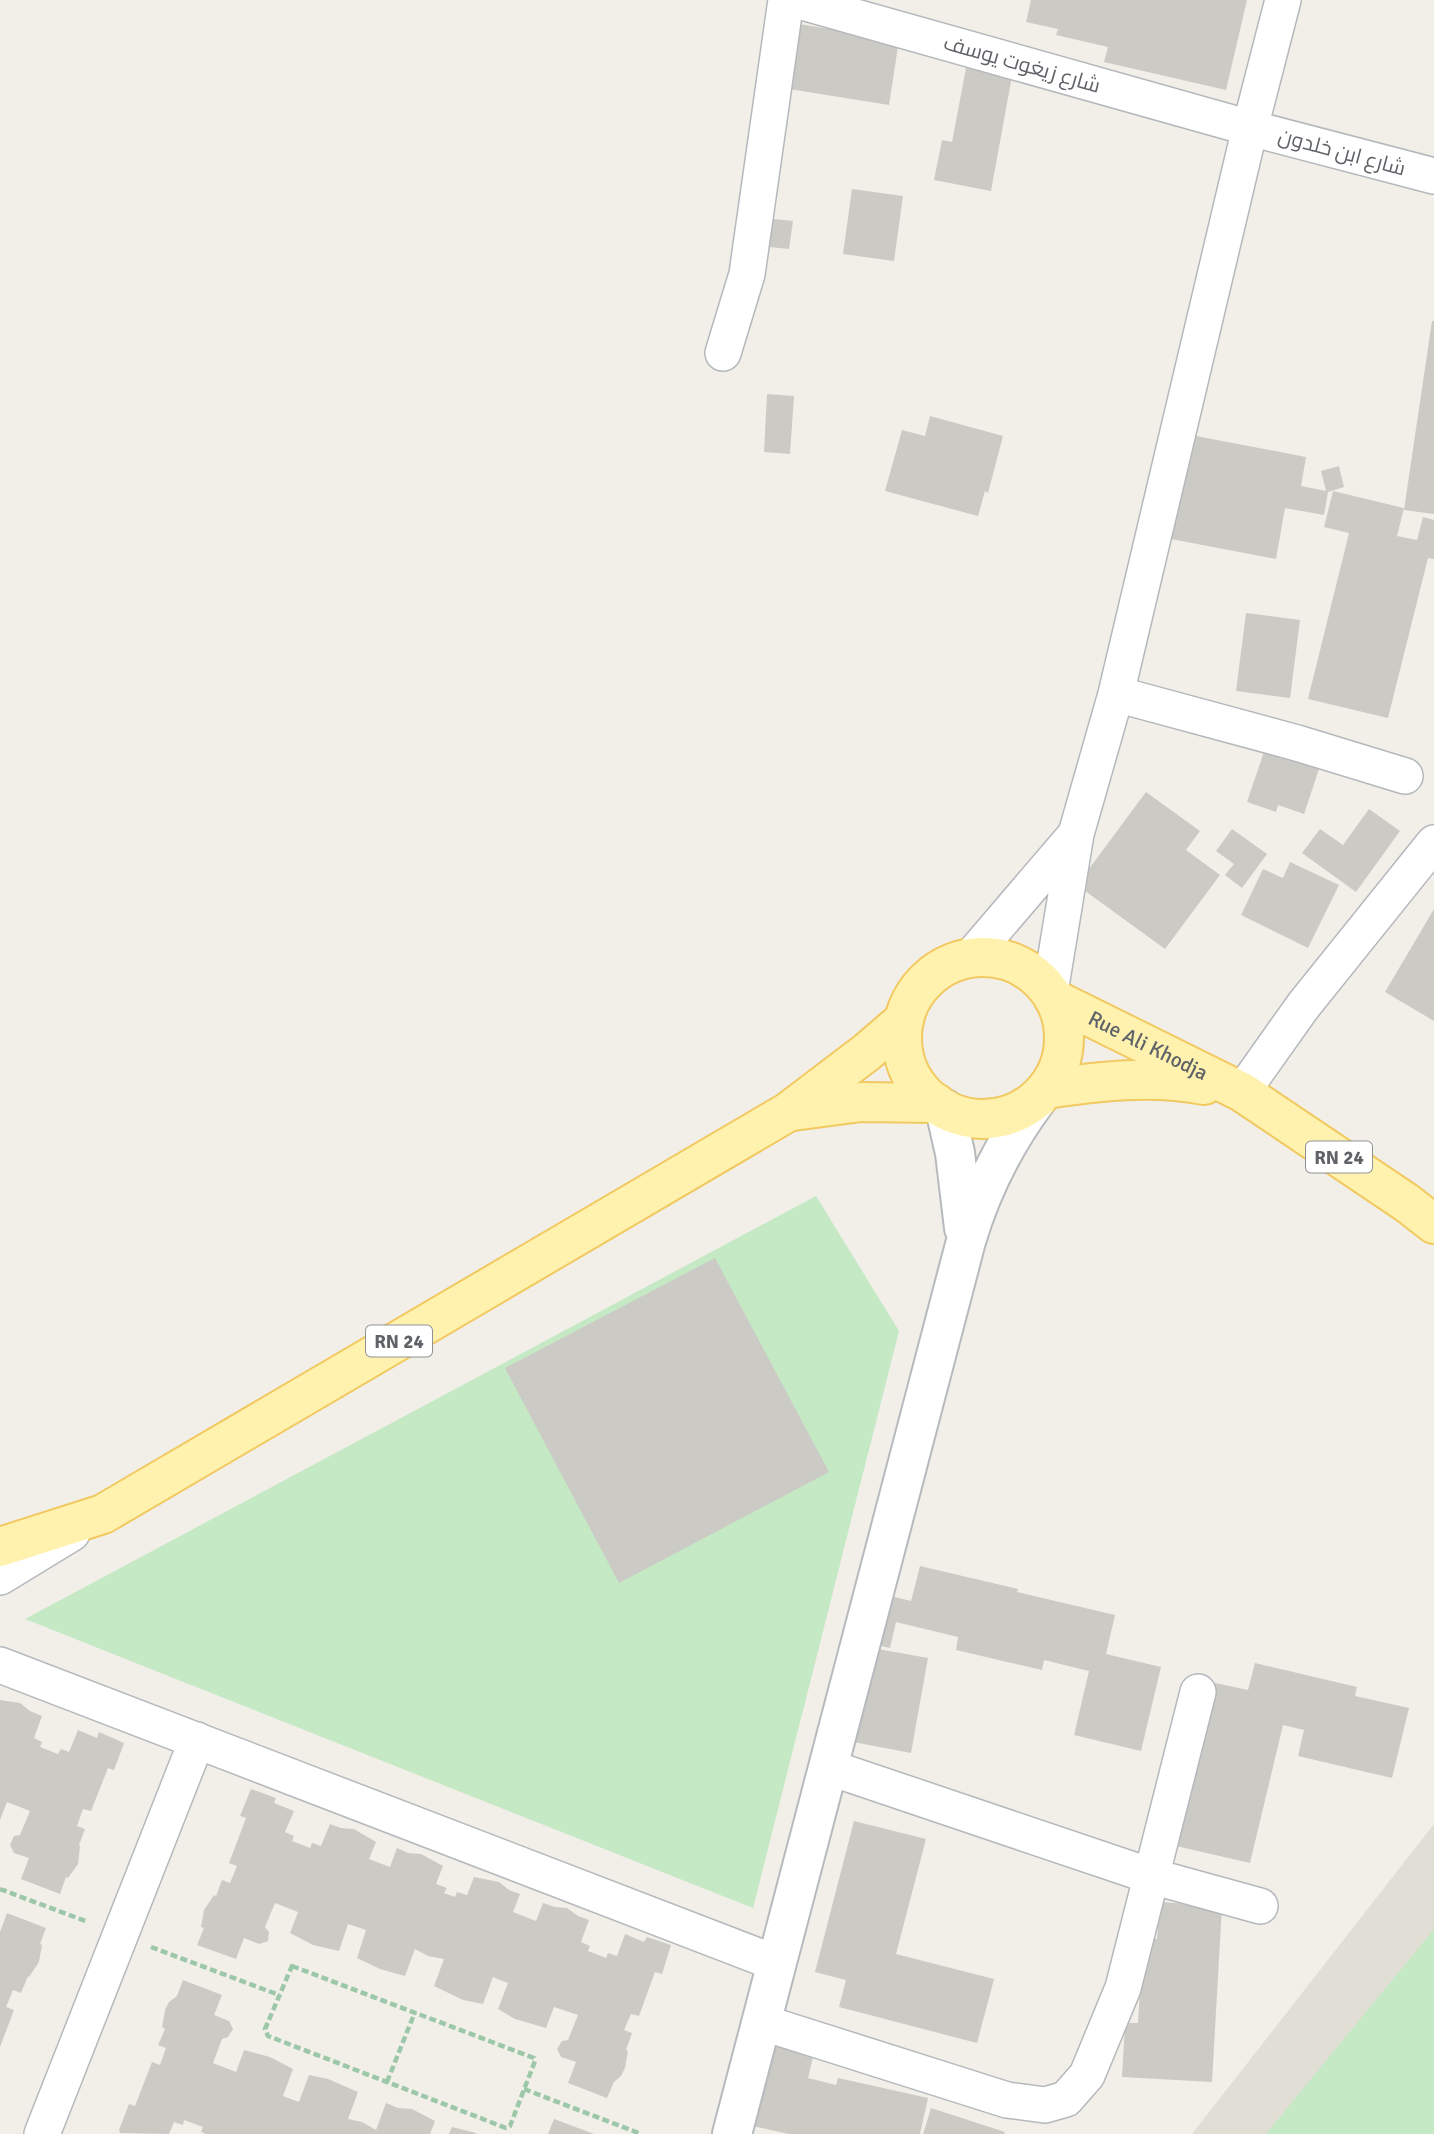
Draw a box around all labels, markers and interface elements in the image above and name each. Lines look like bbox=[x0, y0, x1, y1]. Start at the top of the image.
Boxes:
street label: شارع زيغوت يوسف bbox=[940, 29, 1103, 100]
street label: شارع ابن خلدون bbox=[1275, 123, 1408, 182]
street label: Rue Ali Khodja bbox=[1084, 1005, 1212, 1086]
road number: RN 24 bbox=[1306, 1142, 1372, 1172]
road number: RN 24 bbox=[366, 1326, 432, 1357]

